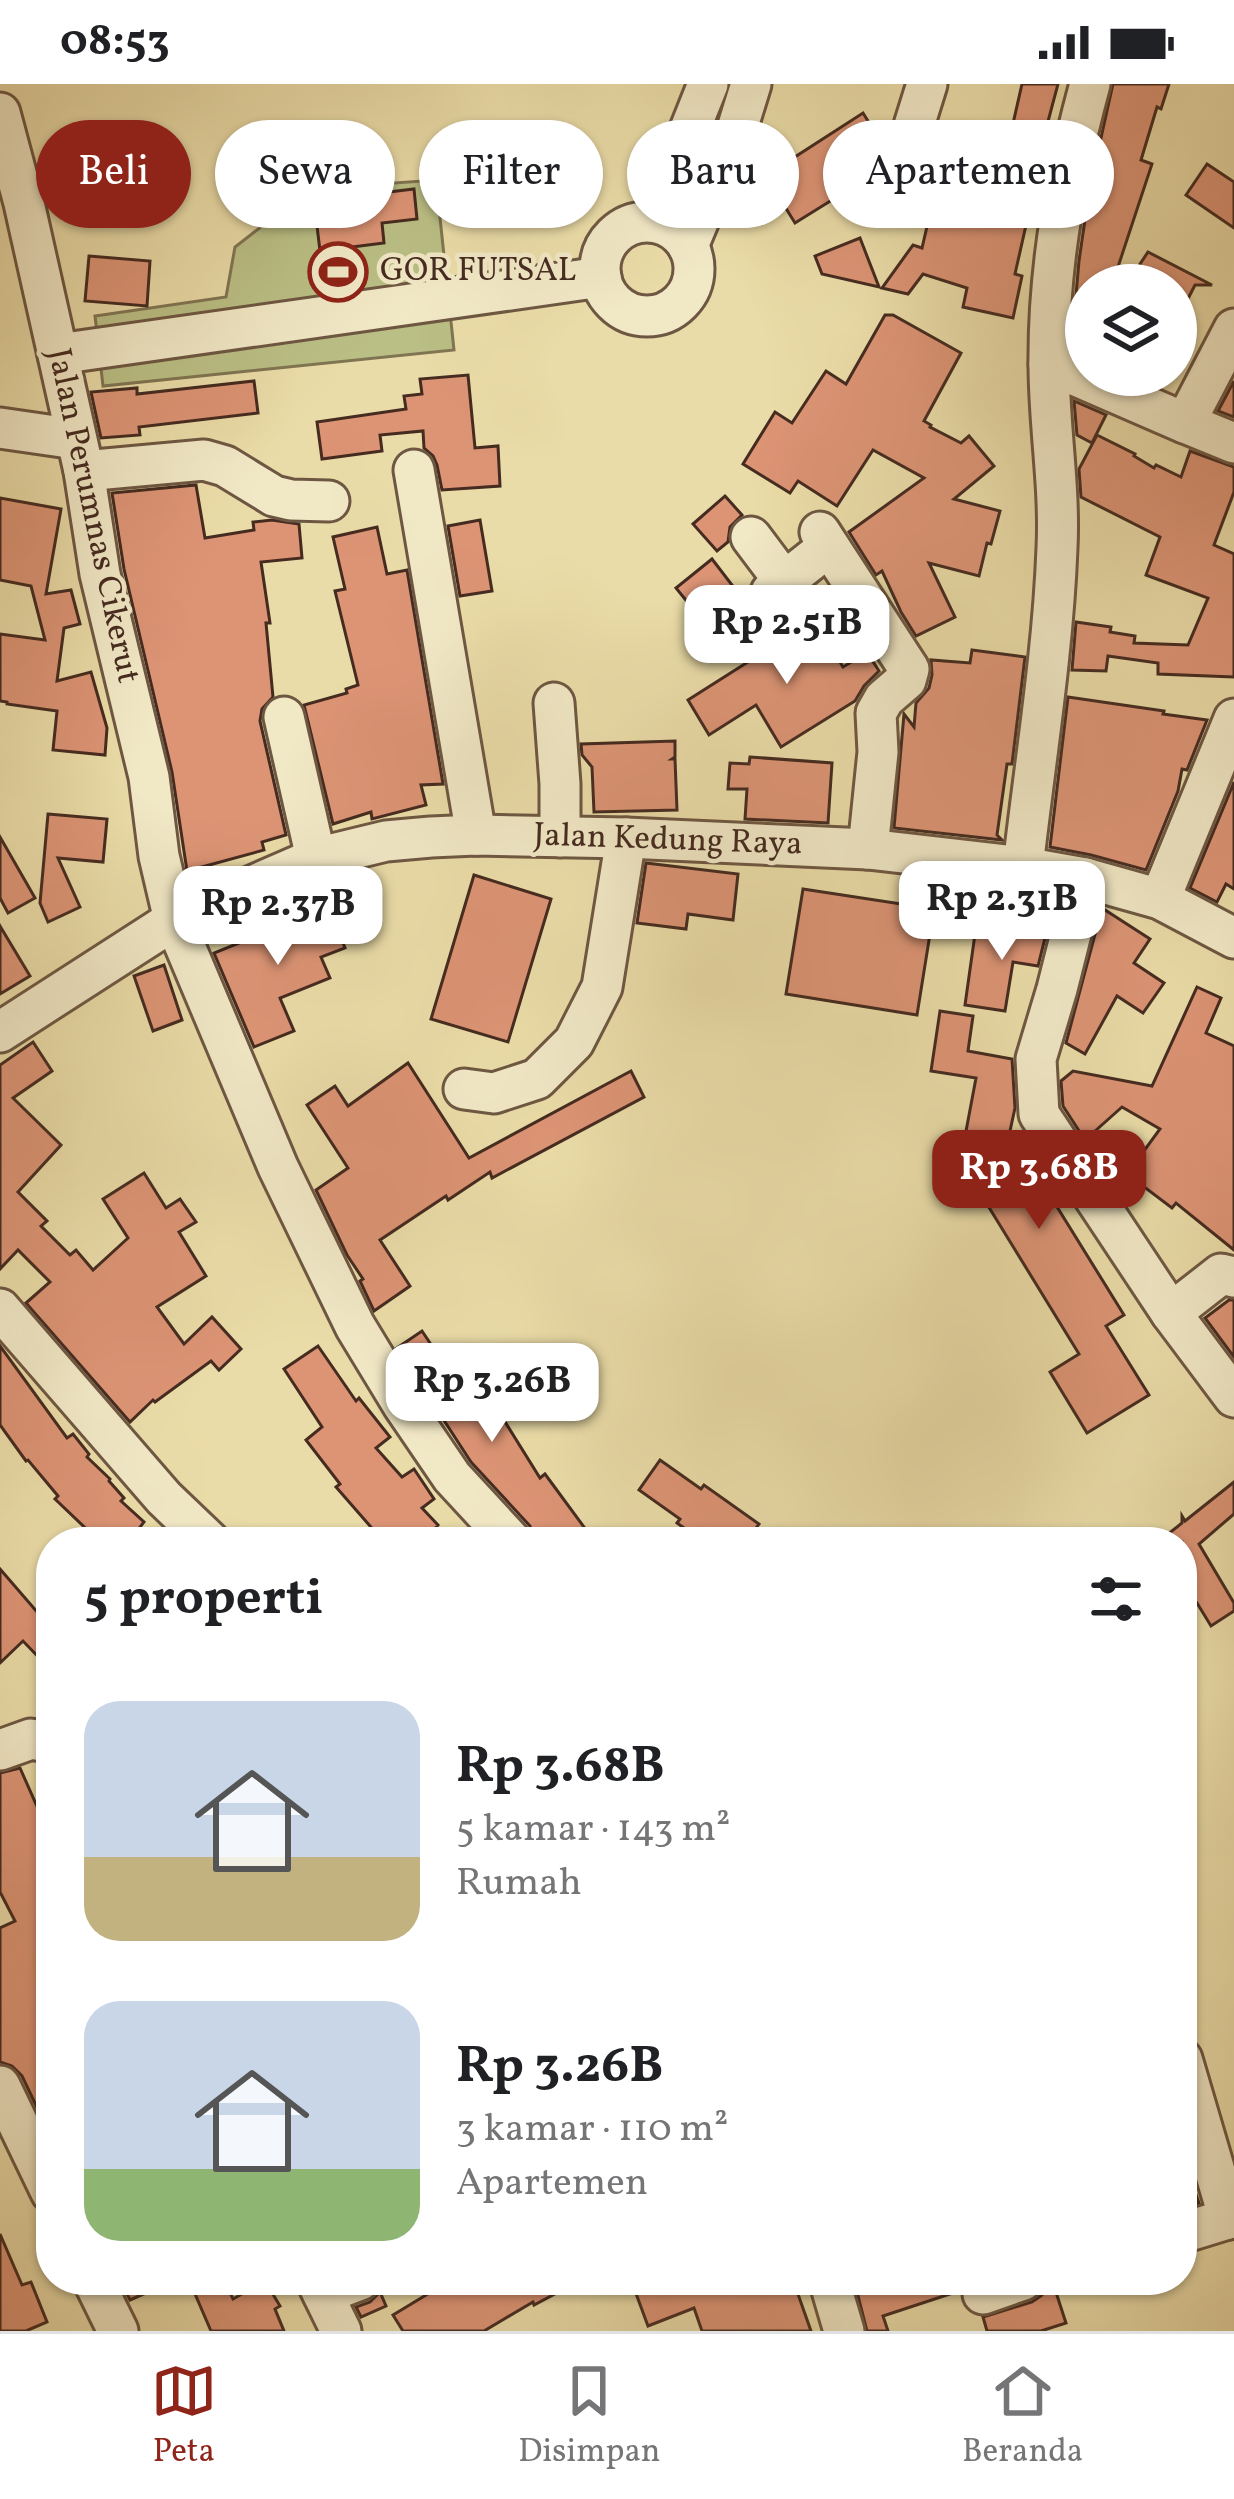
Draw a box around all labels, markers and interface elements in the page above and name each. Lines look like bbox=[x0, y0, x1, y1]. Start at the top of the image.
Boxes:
text: 08:53 bbox=[60, 11, 170, 74]
chip: Beli bbox=[36, 120, 191, 228]
chip: Sewa bbox=[215, 120, 395, 228]
chip: Filter bbox=[419, 120, 603, 228]
chip: Baru bbox=[627, 120, 799, 228]
chip: Apartemen bbox=[823, 120, 1114, 228]
sports icon: GOR FUTSAL bbox=[307, 241, 369, 303]
place label: GOR FUTSAL bbox=[380, 249, 576, 295]
map controls bbox=[1065, 264, 1197, 396]
button: layers bbox=[1065, 264, 1197, 396]
street label: Jalan Perumnas Cikerut bbox=[34, 344, 150, 688]
pin: Rp 2.51B bbox=[663, 585, 911, 687]
text: Rp 2.51B bbox=[711, 597, 863, 651]
street label: Jalan Kedung Raya bbox=[533, 813, 803, 869]
pin: Rp 2.31B bbox=[878, 861, 1126, 963]
pin: Rp 2.37B bbox=[154, 866, 402, 968]
text: Rp 2.31B bbox=[926, 873, 1078, 927]
text: Rp 2.37B bbox=[200, 878, 356, 932]
pin: Rp 3.68B bbox=[915, 1130, 1163, 1232]
text: Rp 3.68B bbox=[959, 1142, 1119, 1196]
pin: Rp 3.26B bbox=[368, 1343, 616, 1445]
text: Rp 3.26B bbox=[413, 1355, 571, 1409]
text: 5 properti bbox=[84, 1564, 323, 1635]
icon: filters bbox=[1083, 1566, 1149, 1632]
text: Rp 3.68B bbox=[456, 1732, 665, 1803]
icon: home bbox=[180, 1749, 324, 1893]
text: 5 kamar · 143 m² bbox=[456, 1803, 730, 1857]
text: Rumah bbox=[456, 1857, 582, 1911]
text: Rp 3.26B bbox=[456, 2032, 663, 2103]
icon: home bbox=[180, 2049, 324, 2193]
text: 3 kamar · 110 m² bbox=[456, 2103, 728, 2157]
text: Apartemen bbox=[456, 2157, 648, 2211]
tab: Peta bbox=[151, 2358, 217, 2476]
tab: Disimpan bbox=[518, 2358, 661, 2476]
tab: Beranda bbox=[962, 2358, 1083, 2476]

